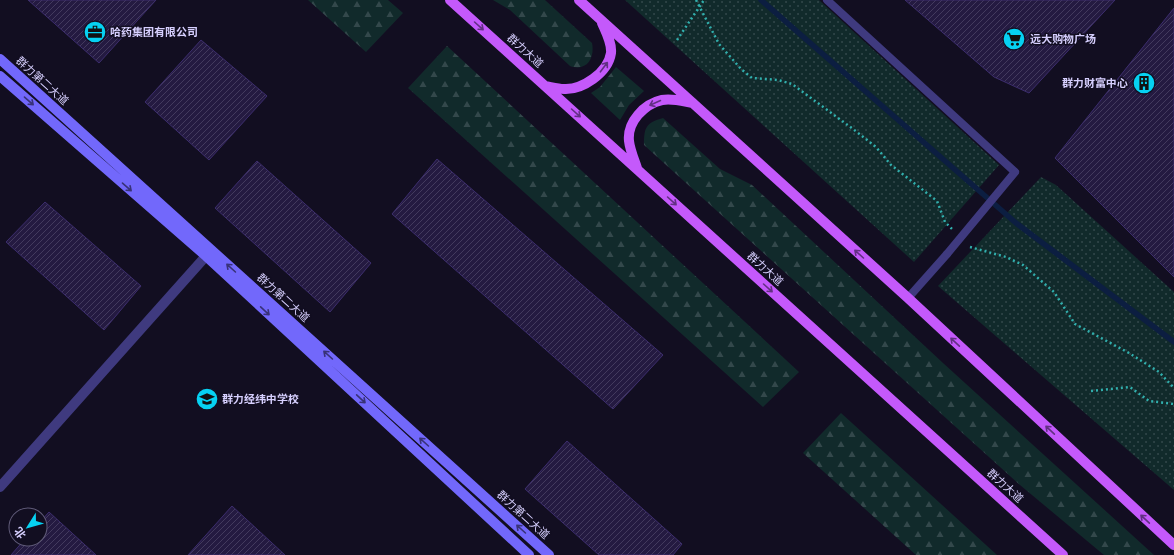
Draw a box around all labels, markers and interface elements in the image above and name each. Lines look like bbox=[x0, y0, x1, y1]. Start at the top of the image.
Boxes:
office icon: 哈药集团有限公司 bbox=[82, 19, 108, 45]
one-way arrow bbox=[474, 21, 484, 30]
place label: 哈药集团有限公司 bbox=[110, 26, 198, 39]
supermarket icon: 远大购物广场 bbox=[1001, 26, 1027, 52]
street label: 群力大道 bbox=[504, 31, 546, 71]
place label: 远大购物广场 bbox=[1030, 33, 1096, 46]
street label: 群力第二大道 bbox=[13, 54, 71, 108]
one-way arrow bbox=[599, 61, 608, 72]
building icon: 群力财富中心 bbox=[1131, 70, 1157, 96]
place label: 群力财富中心 bbox=[1062, 77, 1128, 90]
one-way arrow bbox=[24, 97, 35, 106]
one-way arrow bbox=[649, 100, 661, 107]
one-way arrow bbox=[570, 109, 581, 118]
one-way arrow bbox=[122, 182, 132, 192]
one-way arrow bbox=[667, 196, 677, 205]
street label: 群力大道 bbox=[744, 249, 786, 289]
one-way arrow bbox=[854, 249, 864, 259]
one-way arrow bbox=[226, 263, 236, 272]
street label: 群力第二大道 bbox=[254, 271, 312, 325]
one-way arrow bbox=[763, 283, 773, 292]
one-way arrow bbox=[260, 306, 270, 315]
one-way arrow bbox=[950, 337, 960, 347]
one-way arrow bbox=[322, 350, 333, 359]
school or university icon: 群力经纬中学校 bbox=[194, 386, 220, 412]
place label: 群力经纬中学校 bbox=[222, 393, 299, 406]
one-way arrow bbox=[356, 395, 366, 404]
one-way arrow bbox=[1045, 426, 1055, 435]
one-way arrow bbox=[419, 437, 429, 446]
street label: 群力大道 bbox=[984, 466, 1026, 506]
street label: 群力第二大道 bbox=[494, 488, 552, 542]
north arrow bbox=[8, 507, 48, 547]
one-way arrow bbox=[1141, 515, 1151, 524]
text: 北 bbox=[12, 524, 29, 541]
one-way arrow bbox=[516, 525, 526, 534]

